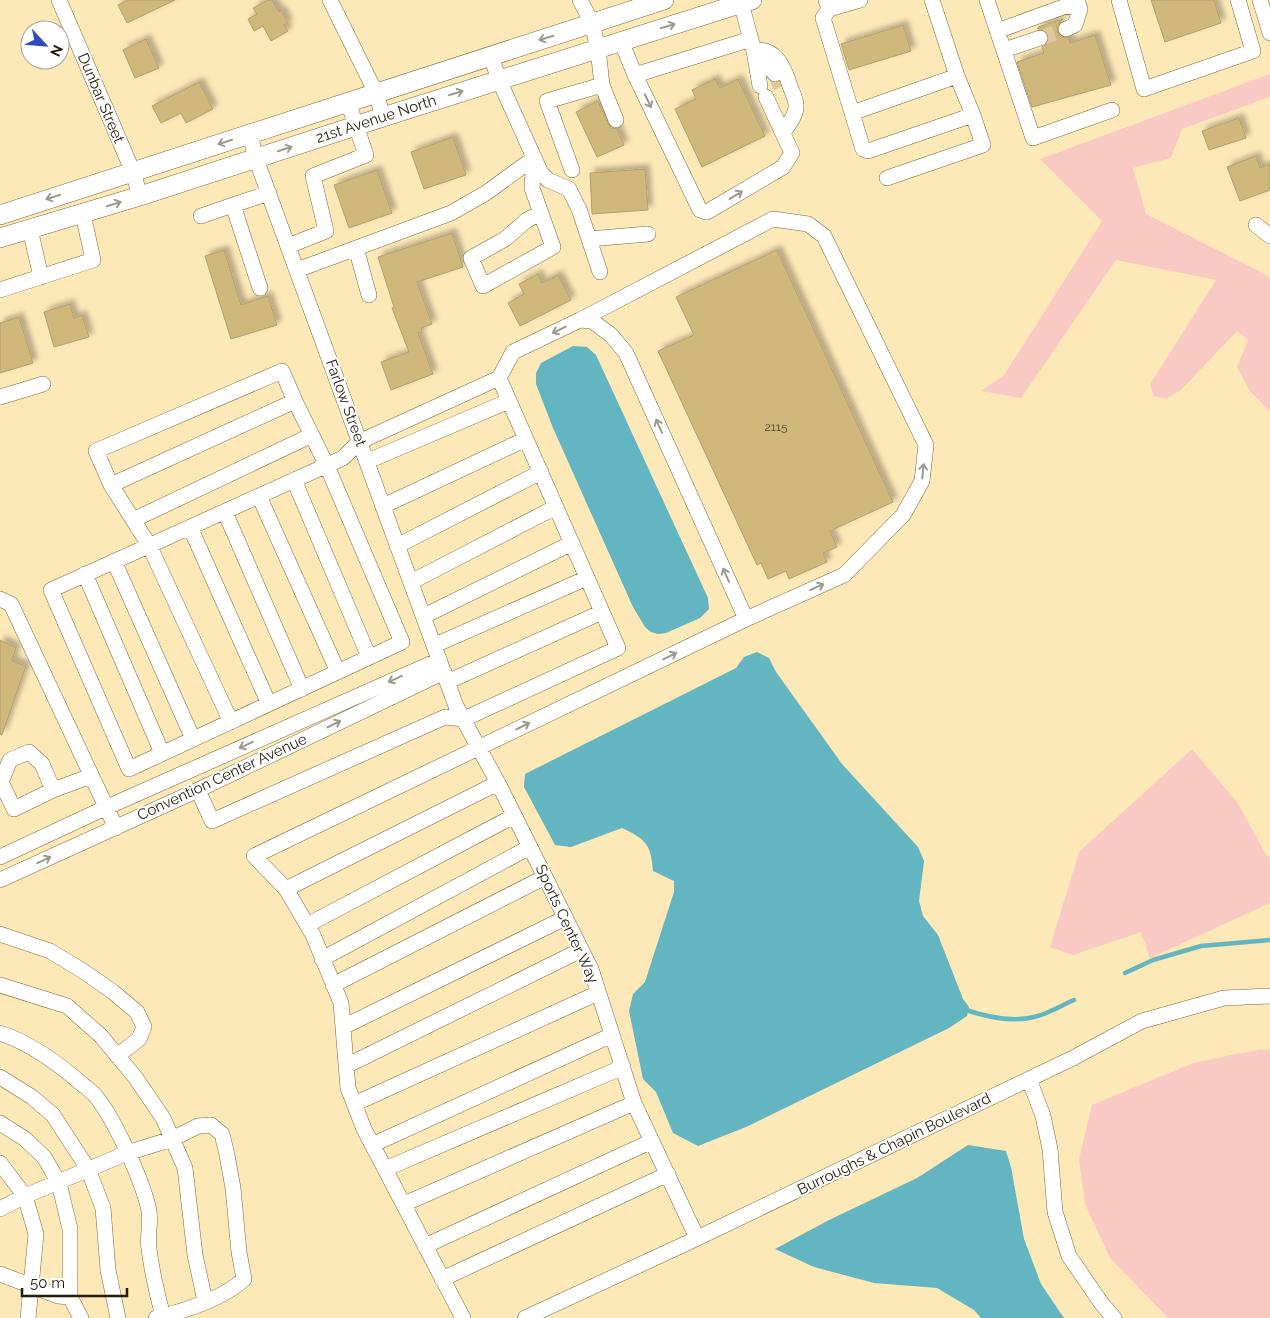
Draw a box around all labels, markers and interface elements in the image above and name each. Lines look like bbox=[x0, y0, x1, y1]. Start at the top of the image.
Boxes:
north arrow bbox=[20, 20, 70, 70]
one-way arrow bbox=[660, 21, 675, 30]
one-way arrow bbox=[538, 34, 554, 44]
text: N bbox=[47, 42, 66, 59]
street label: Dunbar Street bbox=[74, 50, 128, 146]
one-way arrow bbox=[448, 88, 464, 98]
street label: 21st Avenue North bbox=[313, 91, 439, 147]
one-way arrow bbox=[643, 93, 653, 108]
one-way arrow bbox=[217, 138, 233, 147]
one-way arrow bbox=[277, 144, 293, 153]
one-way arrow bbox=[729, 189, 743, 199]
one-way arrow bbox=[46, 193, 62, 203]
one-way arrow bbox=[106, 199, 122, 209]
one-way arrow bbox=[552, 325, 567, 335]
street label: Farlow Street bbox=[322, 357, 370, 449]
one-way arrow bbox=[654, 419, 664, 434]
house number: 2115 bbox=[764, 420, 788, 434]
one-way arrow bbox=[918, 464, 928, 480]
one-way arrow bbox=[721, 568, 730, 583]
one-way arrow bbox=[809, 582, 824, 592]
one-way arrow bbox=[662, 650, 677, 660]
one-way arrow bbox=[388, 675, 403, 685]
one-way arrow bbox=[326, 719, 341, 729]
one-way arrow bbox=[515, 721, 530, 730]
street label: Convention Center Avenue bbox=[134, 730, 310, 824]
one-way arrow bbox=[239, 741, 254, 751]
one-way arrow bbox=[36, 855, 51, 865]
street label: Sports Center Way bbox=[532, 862, 602, 986]
street label: Burroughs & Chapin Boulevard bbox=[794, 1089, 994, 1199]
scale bar bbox=[22, 1266, 128, 1298]
text: 50 m bbox=[30, 1274, 65, 1292]

